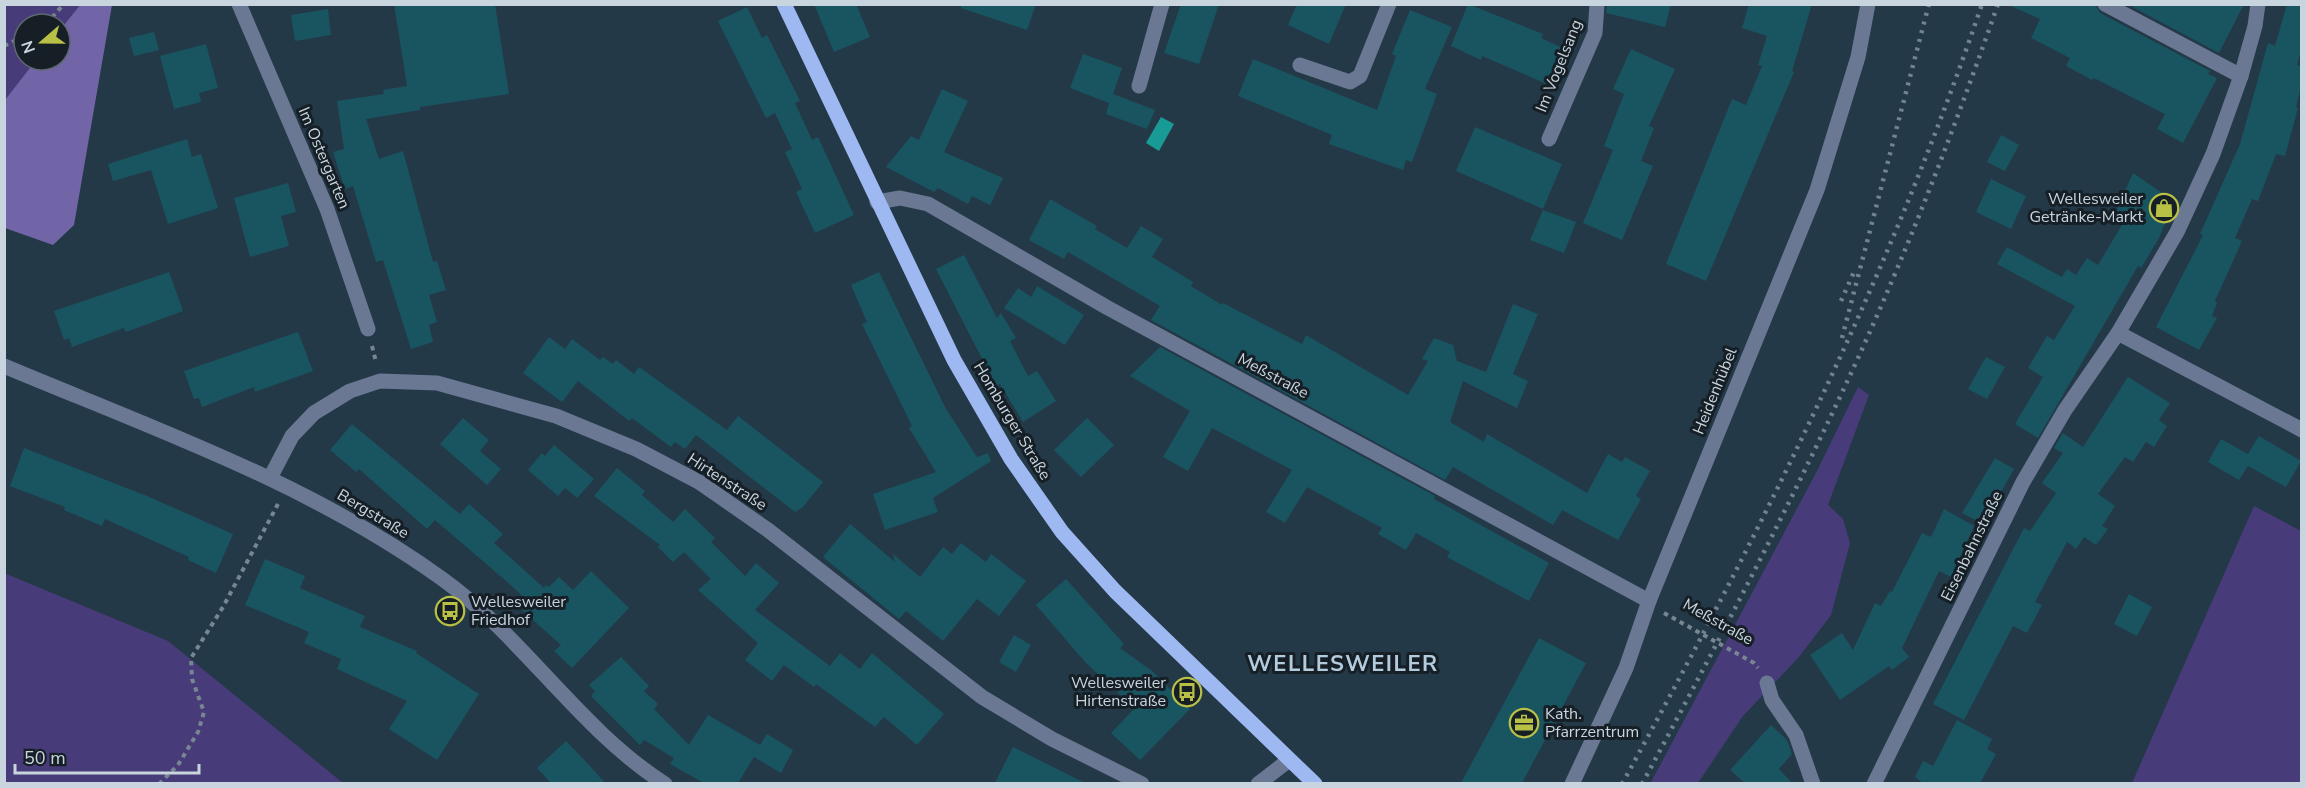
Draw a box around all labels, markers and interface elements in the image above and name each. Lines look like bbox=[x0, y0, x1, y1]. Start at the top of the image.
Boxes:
north arrow bbox=[12, 12, 72, 72]
street label: Im Vogelsang bbox=[1530, 16, 1588, 116]
text: N bbox=[16, 37, 41, 56]
street label: Im Ostergarten bbox=[293, 104, 355, 212]
place label: Wellesweiler Getränke-Markt bbox=[2029, 188, 2143, 228]
shop icon: Wellesweiler Getränke-Markt bbox=[2148, 192, 2180, 224]
street label: Heidenhübel bbox=[1688, 344, 1743, 438]
street label: Meßstraße bbox=[1234, 348, 1312, 404]
street label: Homburger Straße bbox=[968, 358, 1056, 484]
street label: Hirtenstraße bbox=[683, 448, 771, 516]
street label: Bergstraße bbox=[333, 484, 413, 544]
street label: Eisenbahnstraße bbox=[1936, 487, 2008, 605]
place label: Wellesweiler Friedhof bbox=[471, 591, 566, 631]
street label: Meßstraße bbox=[1679, 594, 1757, 650]
bus stop icon: Wellesweiler Friedhof bbox=[434, 595, 466, 627]
district label: WELLESWEILER bbox=[1247, 649, 1439, 679]
place label: Wellesweiler Hirtenstraße bbox=[1071, 672, 1166, 712]
bus stop icon: Wellesweiler Hirtenstraße bbox=[1171, 676, 1203, 708]
place label: Kath. Pfarrzentrum bbox=[1545, 703, 1639, 743]
office icon: Kath. Pfarrzentrum bbox=[1508, 707, 1540, 739]
scale bar bbox=[15, 737, 200, 775]
text: 50 m bbox=[24, 746, 66, 770]

